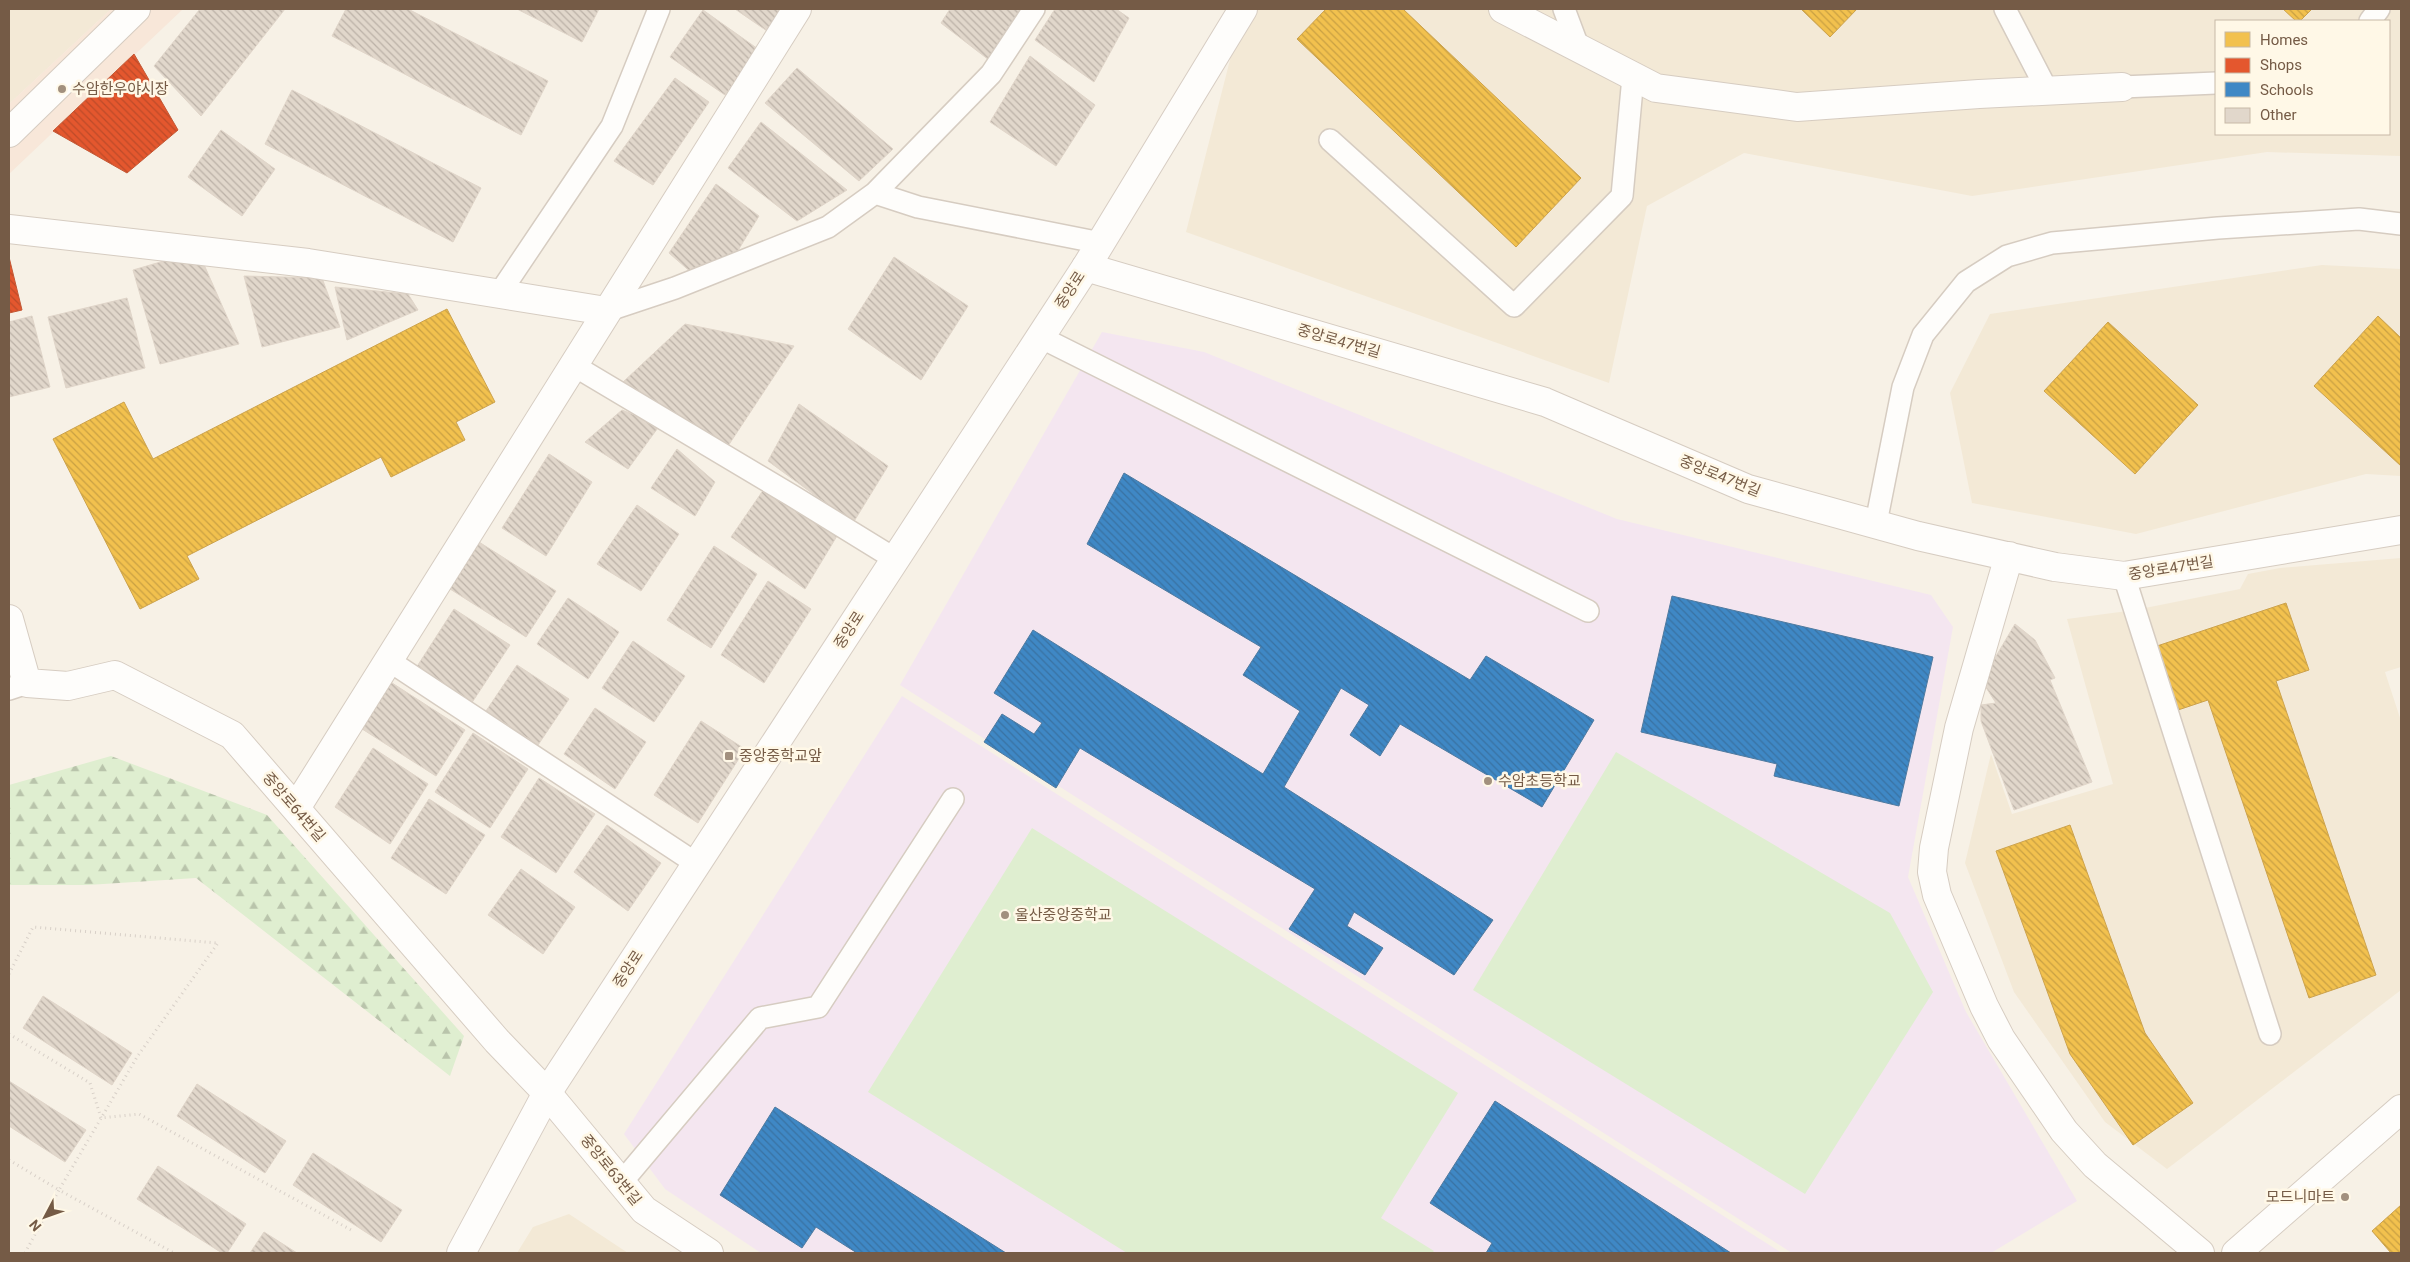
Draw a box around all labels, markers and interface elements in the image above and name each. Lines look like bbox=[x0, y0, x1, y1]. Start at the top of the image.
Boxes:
legend bbox=[2215, 20, 2390, 135]
text: Homes bbox=[2260, 31, 2308, 49]
text: Shops bbox=[2260, 56, 2302, 74]
place label: 수암한우야시장 bbox=[72, 80, 169, 98]
text: Schools bbox=[2260, 81, 2314, 99]
marker: 수암한우야시장 bbox=[56, 83, 68, 95]
text: Other bbox=[2260, 106, 2297, 124]
street label: 중앙로 bbox=[1051, 268, 1089, 312]
street label: 중앙로47번길 bbox=[1295, 321, 1383, 361]
street label: 중앙로47번길 bbox=[1677, 452, 1763, 500]
street label: 중앙로47번길 bbox=[2127, 552, 2215, 584]
street label: 중앙로 bbox=[830, 608, 868, 652]
place label: 중앙중학교앞 bbox=[739, 747, 822, 765]
marker: 중앙중학교앞 bbox=[723, 750, 735, 762]
street label: 중앙로64번길 bbox=[259, 769, 329, 845]
place label: 수암초등학교 bbox=[1498, 772, 1581, 790]
marker: 수암초등학교 bbox=[1482, 775, 1494, 787]
place label: 울산중앙중학교 bbox=[1015, 906, 1112, 924]
marker: 울산중앙중학교 bbox=[999, 909, 1011, 921]
street label: 중앙로 bbox=[609, 947, 647, 991]
street label: 중앙로63번길 bbox=[577, 1131, 645, 1209]
place label: 모드니마트 bbox=[2266, 1188, 2335, 1206]
marker: 모드니마트 bbox=[2339, 1191, 2351, 1203]
north arrow bbox=[20, 1192, 70, 1242]
text: N bbox=[26, 1217, 44, 1235]

